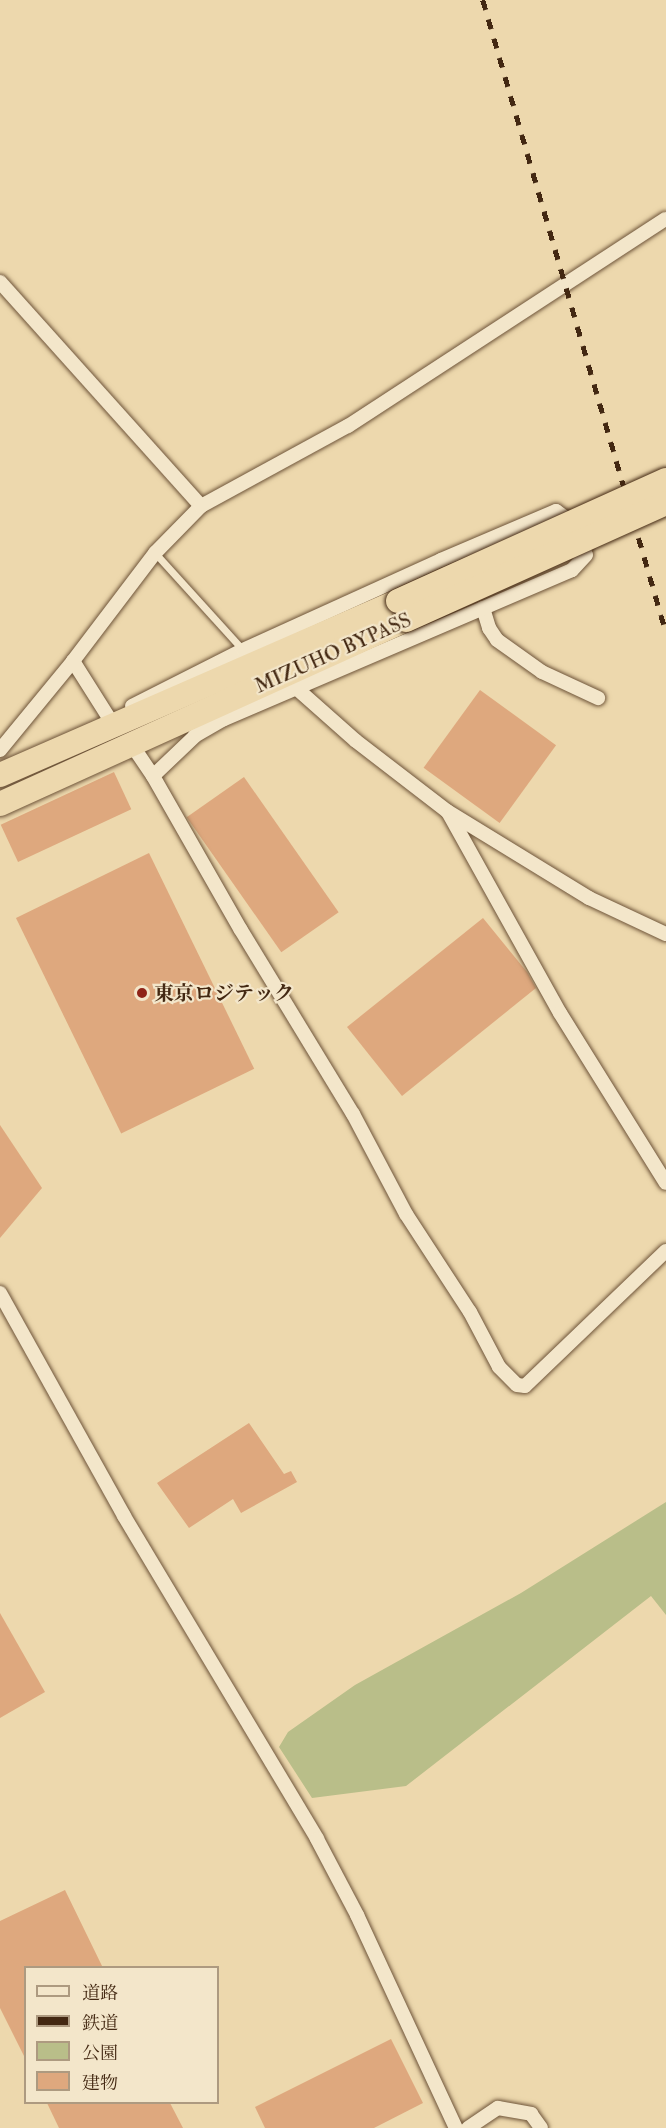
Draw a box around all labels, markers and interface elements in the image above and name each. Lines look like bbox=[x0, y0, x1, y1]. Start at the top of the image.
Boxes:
street label: MIZUHO BYPASS bbox=[251, 608, 415, 698]
place label: 東京ロジテック bbox=[154, 981, 294, 1005]
marker: 東京ロジテック bbox=[135, 986, 149, 1000]
legend bbox=[24, 1966, 219, 2104]
text: 道路 bbox=[82, 1982, 118, 2005]
text: 鉄道 bbox=[82, 2012, 118, 2035]
text: 公園 bbox=[82, 2042, 118, 2065]
text: 建物 bbox=[82, 2072, 118, 2095]

